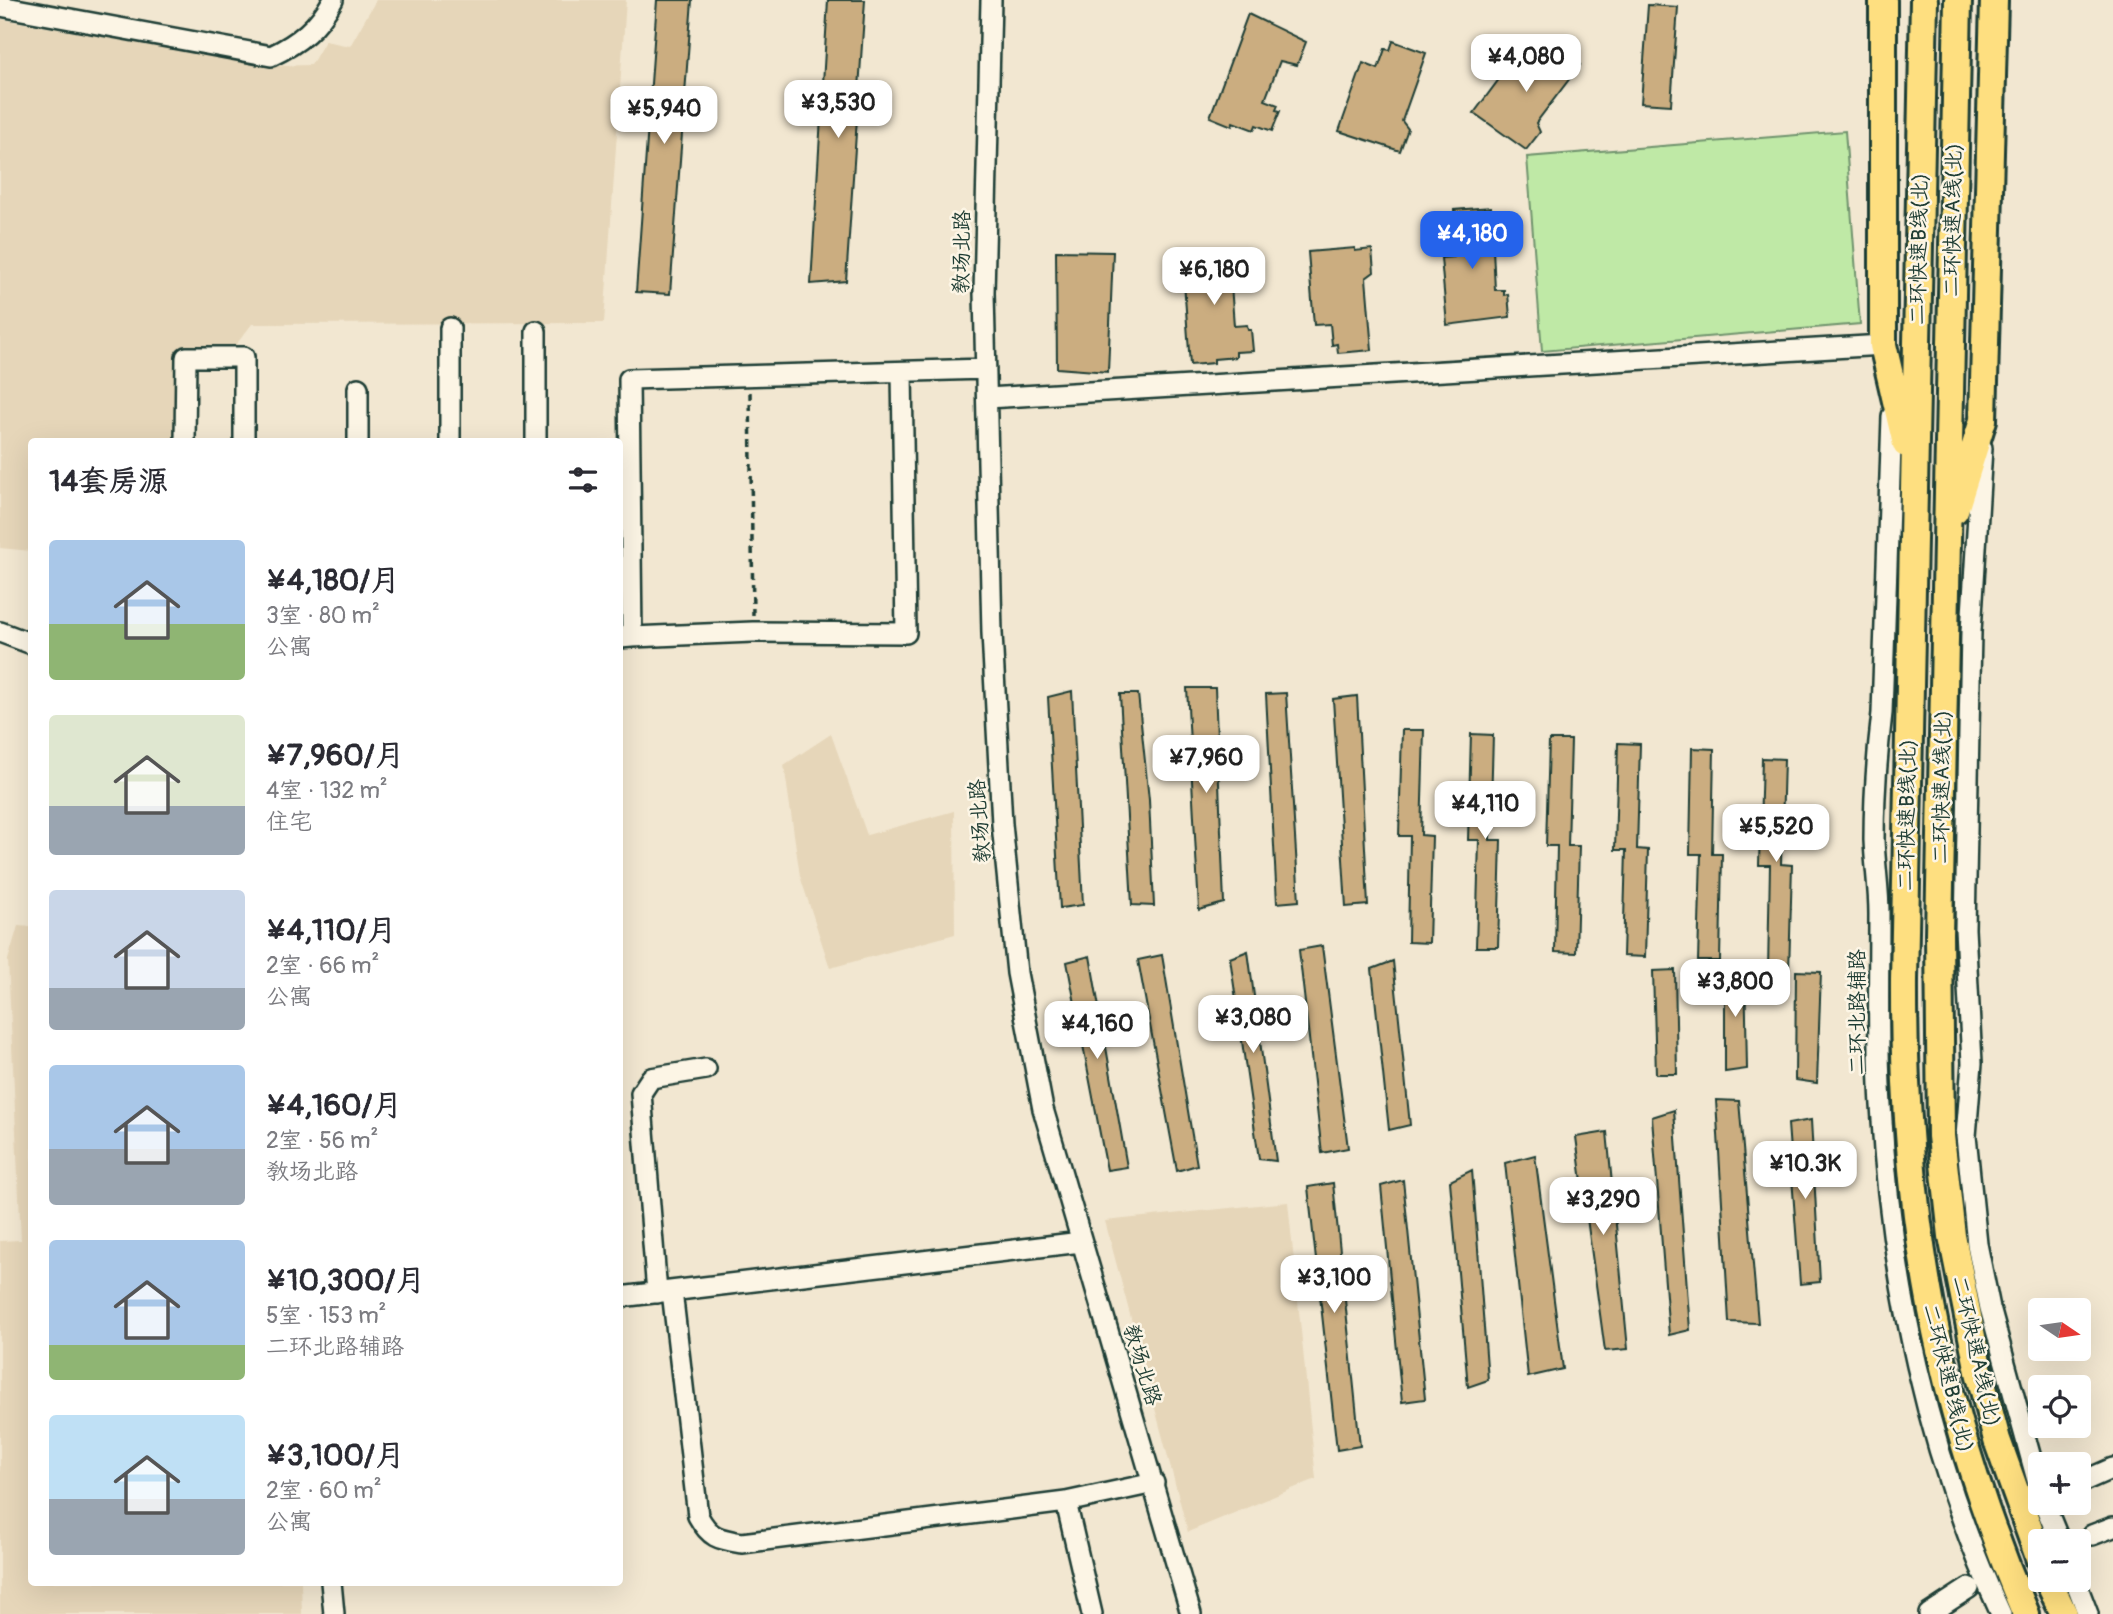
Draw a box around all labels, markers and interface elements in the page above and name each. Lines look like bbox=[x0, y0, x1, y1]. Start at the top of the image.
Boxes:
pin: ¥4,080 bbox=[1469, 34, 1583, 94]
text: ¥4,080 bbox=[1487, 42, 1565, 71]
pin: ¥3,530 bbox=[781, 80, 895, 140]
pin: ¥5,940 bbox=[607, 86, 721, 146]
text: ¥3,530 bbox=[800, 88, 876, 117]
text: ¥5,940 bbox=[626, 94, 702, 123]
street label: 二环快速A线(北) bbox=[1938, 143, 1968, 297]
street label: 二环快速B线(北) bbox=[1904, 173, 1934, 325]
street label: 教场北路 bbox=[948, 210, 976, 294]
pin: ¥4,180 bbox=[1415, 212, 1529, 271]
text: ¥4,180 bbox=[1436, 219, 1508, 248]
pin: ¥6,180 bbox=[1157, 247, 1271, 307]
text: ¥6,180 bbox=[1178, 255, 1250, 284]
icon: filters bbox=[564, 461, 602, 499]
text: 14套房源 bbox=[49, 463, 168, 500]
text: ¥4,180/月 bbox=[266, 562, 400, 599]
icon: home bbox=[105, 568, 189, 652]
text: 3室 · 80 m² bbox=[266, 601, 380, 630]
text: 公寓 bbox=[266, 632, 312, 661]
street label: 二环快速A线(北) bbox=[1927, 710, 1957, 864]
pin: ¥7,960 bbox=[1149, 736, 1263, 795]
text: ¥7,960/月 bbox=[266, 737, 404, 774]
street label: 二环快速B线(北) bbox=[1892, 739, 1922, 891]
icon: home bbox=[105, 743, 189, 827]
text: ¥7,960 bbox=[1169, 743, 1243, 772]
text: 4室 · 132 m² bbox=[266, 776, 388, 805]
street label: 教场北路 bbox=[964, 778, 996, 864]
pin: ¥4,110 bbox=[1428, 782, 1542, 841]
text: ¥4,110 bbox=[1451, 789, 1519, 818]
pin: ¥5,520 bbox=[1719, 804, 1833, 864]
text: 住宅 bbox=[266, 807, 312, 836]
text: ¥5,520 bbox=[1738, 812, 1814, 841]
text: ¥4,110/月 bbox=[266, 912, 397, 949]
icon: home bbox=[105, 918, 189, 1002]
street label: 二环北路辅路 bbox=[1844, 949, 1871, 1075]
text: 2室 · 66 m² bbox=[266, 951, 379, 980]
pin: ¥3,800 bbox=[1678, 960, 1792, 1019]
text: ¥3,800 bbox=[1696, 967, 1774, 996]
text: 公寓 bbox=[266, 982, 312, 1011]
pin: ¥3,080 bbox=[1196, 996, 1310, 1055]
pin: ¥4,160 bbox=[1040, 1002, 1154, 1061]
text: ¥3,080 bbox=[1214, 1003, 1292, 1032]
text: ¥4,160 bbox=[1060, 1009, 1134, 1038]
text: ¥4,160/月 bbox=[266, 1087, 402, 1124]
icon: home bbox=[105, 1093, 189, 1177]
text: 2室 · 56 m² bbox=[266, 1126, 378, 1155]
pin: ¥10.3K bbox=[1748, 1142, 1862, 1201]
text: ¥10.3K bbox=[1769, 1149, 1841, 1178]
text: 教场北路 bbox=[266, 1157, 358, 1186]
pin: ¥3,290 bbox=[1546, 1178, 1660, 1237]
text: ¥3,290 bbox=[1565, 1185, 1641, 1214]
pin: ¥3,100 bbox=[1277, 1256, 1391, 1315]
text: ¥10,300/月 bbox=[266, 1262, 425, 1299]
text: ¥3,100 bbox=[1296, 1263, 1372, 1292]
icon: home bbox=[105, 1268, 189, 1352]
street label: 二环快速A线(北) bbox=[1946, 1273, 2006, 1429]
north arrow bbox=[2028, 1298, 2091, 1362]
map controls bbox=[2028, 1298, 2091, 1592]
text: 5室 · 153 m² bbox=[266, 1301, 386, 1330]
street label: 二环快速B线(北) bbox=[1917, 1301, 1979, 1455]
street label: 教场北路 bbox=[1117, 1321, 1167, 1409]
text: 二环北路辅路 bbox=[266, 1332, 404, 1361]
button: locate bbox=[2028, 1375, 2091, 1438]
text: ¥3,100/月 bbox=[266, 1437, 405, 1474]
icon: home bbox=[105, 1443, 189, 1527]
button: + bbox=[2028, 1452, 2091, 1515]
text: 2室 · 60 m² bbox=[266, 1476, 382, 1505]
text: 公寓 bbox=[266, 1507, 312, 1536]
button: − bbox=[2028, 1529, 2091, 1592]

